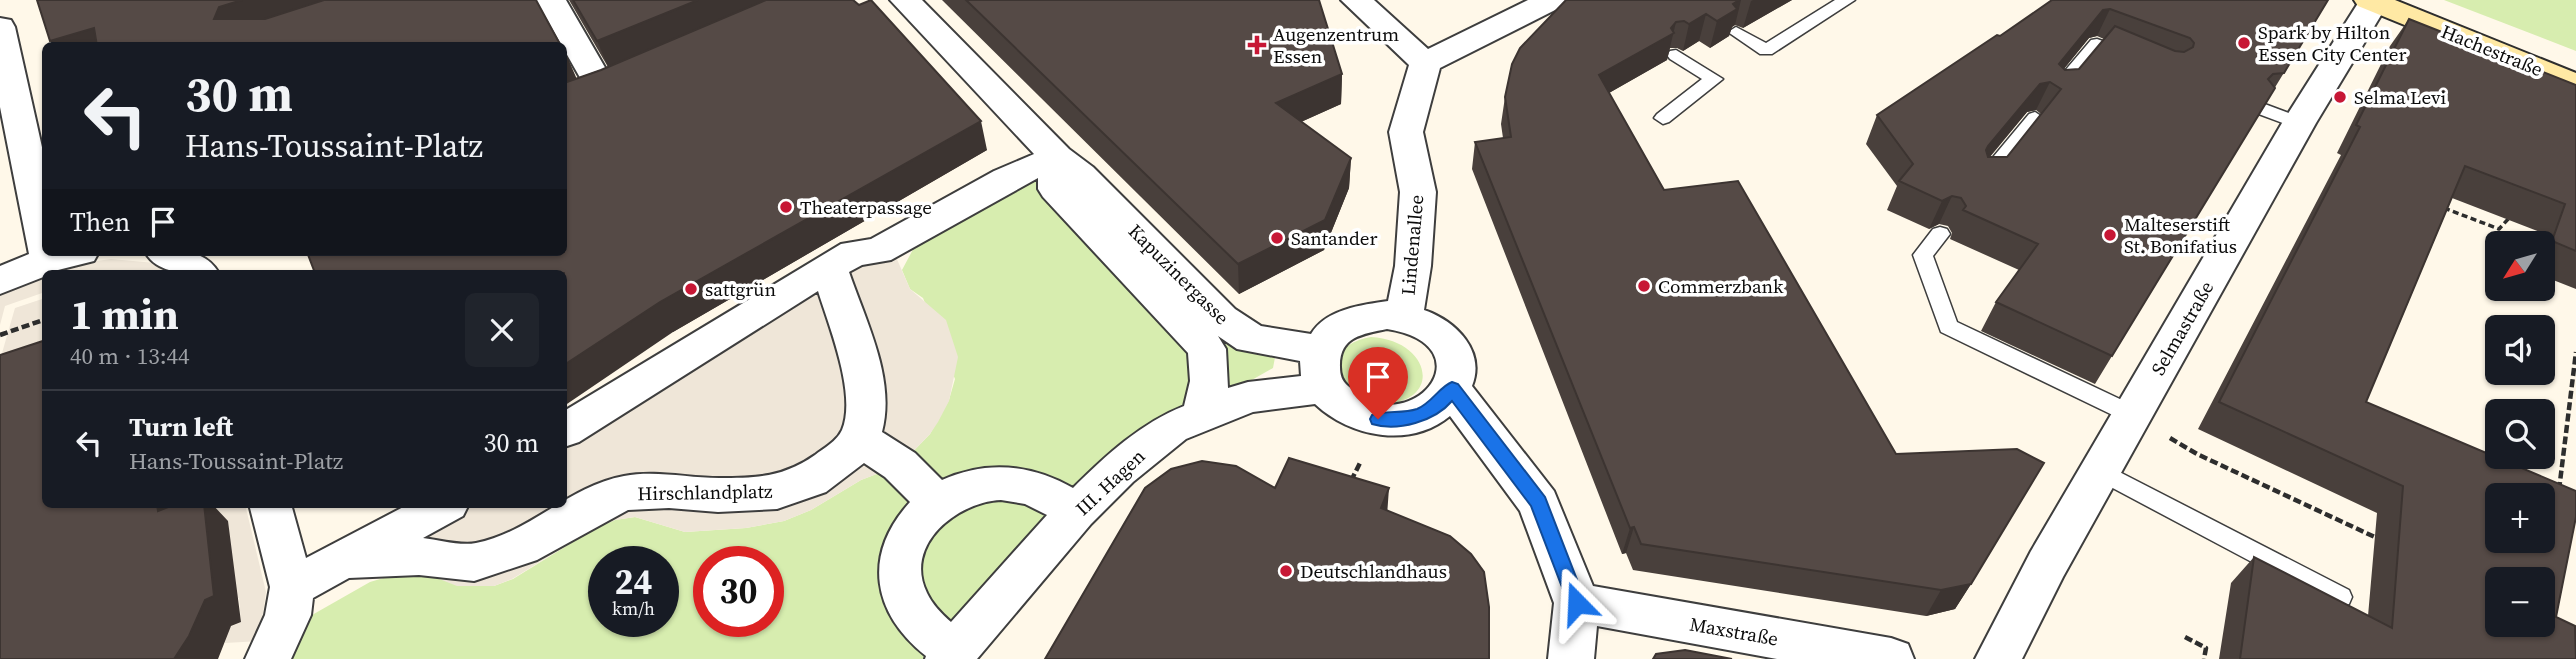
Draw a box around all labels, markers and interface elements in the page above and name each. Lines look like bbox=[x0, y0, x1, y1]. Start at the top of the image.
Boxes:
street label: Hachestraße bbox=[2437, 18, 2547, 82]
place label: Spark by Hilton Essen City Center bbox=[2258, 19, 2407, 67]
place label: Augenzentrum Essen bbox=[1273, 21, 1399, 69]
marker: Augenzentrum Essen bbox=[1247, 35, 1267, 55]
marker: Spark by Hilton Essen City Center bbox=[2236, 35, 2252, 51]
text: 30 m bbox=[185, 60, 293, 127]
icon: left bbox=[70, 70, 161, 161]
place label: Selma Levi bbox=[2354, 84, 2447, 110]
marker: Selma Levi bbox=[2332, 89, 2348, 105]
text: Hans-Toussaint-Platz bbox=[185, 124, 483, 168]
place label: Theaterpassage bbox=[800, 194, 932, 220]
street label: Lindenallee bbox=[1395, 194, 1429, 296]
marker: Theaterpassage bbox=[778, 199, 794, 215]
icon: arrive bbox=[144, 203, 182, 241]
text: Then bbox=[70, 204, 130, 240]
place label: Malteserstift St. Bonifatius bbox=[2124, 211, 2237, 259]
street label: Kapuzinergasse bbox=[1123, 218, 1235, 330]
place label: Santander bbox=[1291, 225, 1378, 251]
marker: Malteserstift St. Bonifatius bbox=[2102, 227, 2118, 243]
marker: Santander bbox=[1269, 230, 1285, 246]
north arrow bbox=[2485, 231, 2555, 301]
map controls bbox=[2485, 231, 2555, 637]
place label: Commerzbank bbox=[1658, 273, 1784, 299]
place label: sattgrün bbox=[705, 276, 776, 302]
street label: Selmastraße bbox=[2145, 276, 2219, 380]
marker: Commerzbank bbox=[1636, 278, 1652, 294]
marker: sattgrün bbox=[683, 281, 699, 297]
text: 1 min bbox=[70, 285, 179, 343]
button: close bbox=[465, 293, 539, 367]
button: sound bbox=[2485, 315, 2555, 385]
text: 40 m · 13:44 bbox=[70, 340, 190, 372]
pin bbox=[1348, 347, 1408, 419]
icon: arrive bbox=[1359, 358, 1397, 396]
button: search bbox=[2485, 399, 2555, 469]
text: Turn left bbox=[129, 409, 233, 445]
icon: left bbox=[70, 424, 108, 462]
text: 30 m bbox=[484, 425, 539, 461]
street label: III. Hagen bbox=[1070, 443, 1150, 521]
text: Hans-Toussaint-Platz bbox=[129, 445, 343, 477]
street label: Hirschlandplatz bbox=[637, 478, 773, 506]
button: + bbox=[2485, 483, 2555, 553]
speed limit sign: 30 bbox=[693, 546, 784, 637]
text: 24 bbox=[615, 558, 652, 606]
place label: Deutschlandhaus bbox=[1300, 558, 1447, 584]
marker: Deutschlandhaus bbox=[1278, 563, 1294, 579]
position arrow bbox=[1540, 566, 1614, 640]
button: − bbox=[2485, 567, 2555, 637]
text: km/h bbox=[612, 596, 655, 621]
street label: Maxstraße bbox=[1688, 610, 1780, 652]

